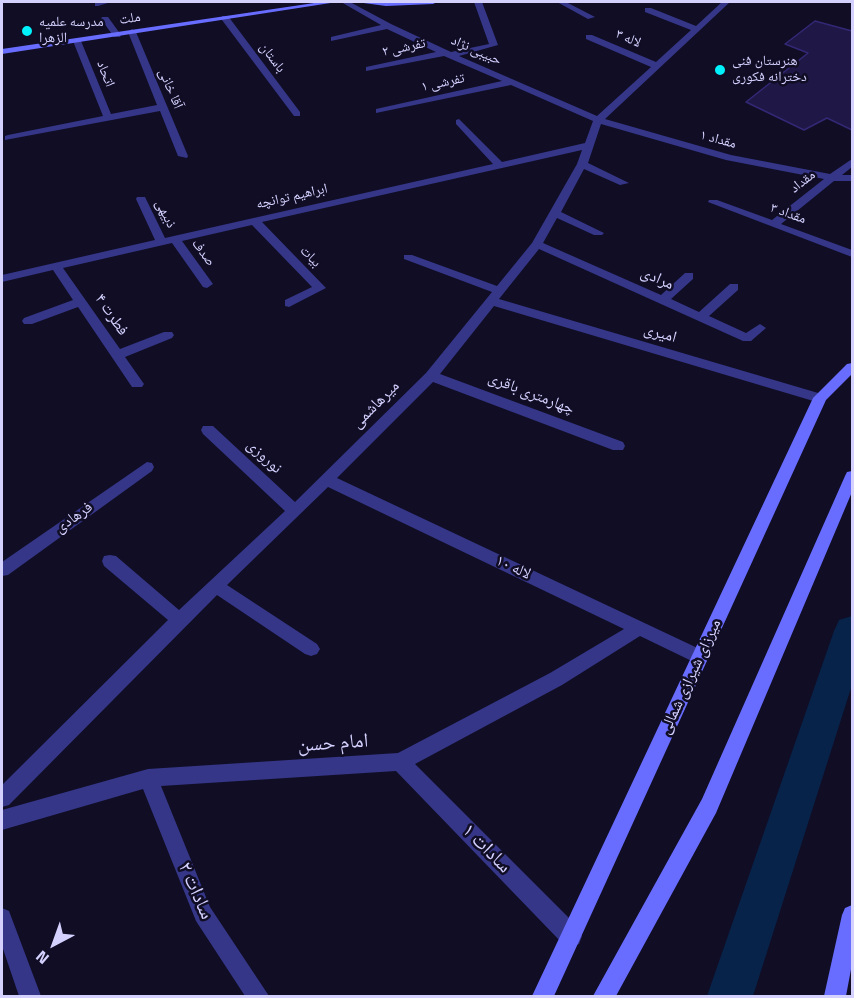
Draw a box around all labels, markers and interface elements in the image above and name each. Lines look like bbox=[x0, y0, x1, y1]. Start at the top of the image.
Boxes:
street label: ملت bbox=[118, 9, 142, 29]
place label: مدرسه علمیه الزهرا bbox=[39, 15, 104, 48]
marker: مدرسه علمیه الزهرا bbox=[20, 24, 34, 38]
street label: لاله ۳ bbox=[613, 26, 643, 52]
street label: حبیبی نژاد bbox=[448, 32, 504, 70]
street label: تفرشی ۲ bbox=[381, 35, 427, 61]
street label: باستان bbox=[255, 40, 289, 76]
place label: هنرستان فنی دخترانه فکوری bbox=[732, 54, 807, 86]
street label: اتحاد bbox=[92, 58, 118, 90]
marker: هنرستان فنی دخترانه فکوری bbox=[713, 63, 727, 77]
street label: آقا خانی bbox=[154, 67, 186, 111]
street label: تفرشی ۱ bbox=[420, 70, 466, 96]
street label: مقداد ۱ bbox=[698, 127, 738, 153]
street label: مقداد bbox=[787, 167, 819, 197]
street label: ابراهیم توانچه bbox=[255, 181, 329, 213]
street label: ذبیهی bbox=[151, 197, 179, 231]
street label: مقداد ۳ bbox=[768, 200, 808, 228]
street label: صدف bbox=[188, 236, 218, 270]
street label: بیات bbox=[296, 243, 324, 271]
street label: مرادی bbox=[638, 263, 676, 295]
street label: فطرت ۴ bbox=[90, 290, 132, 340]
street label: امیری bbox=[641, 320, 679, 348]
street label: چهارمتری باقری bbox=[485, 369, 577, 419]
street label: میرهاشمی bbox=[348, 377, 404, 433]
street label: نوروزی bbox=[242, 436, 286, 478]
street label: فرهادی bbox=[51, 498, 97, 538]
street label: لاله ۱۰ bbox=[492, 552, 534, 584]
street label: میرزای شیرازی شمالی bbox=[656, 616, 726, 738]
street label: امام حسن bbox=[297, 730, 369, 758]
street label: سادات ۱ bbox=[456, 819, 516, 879]
street label: سادات ۲ bbox=[172, 859, 218, 923]
north arrow bbox=[24, 914, 84, 974]
text: N bbox=[30, 945, 54, 970]

